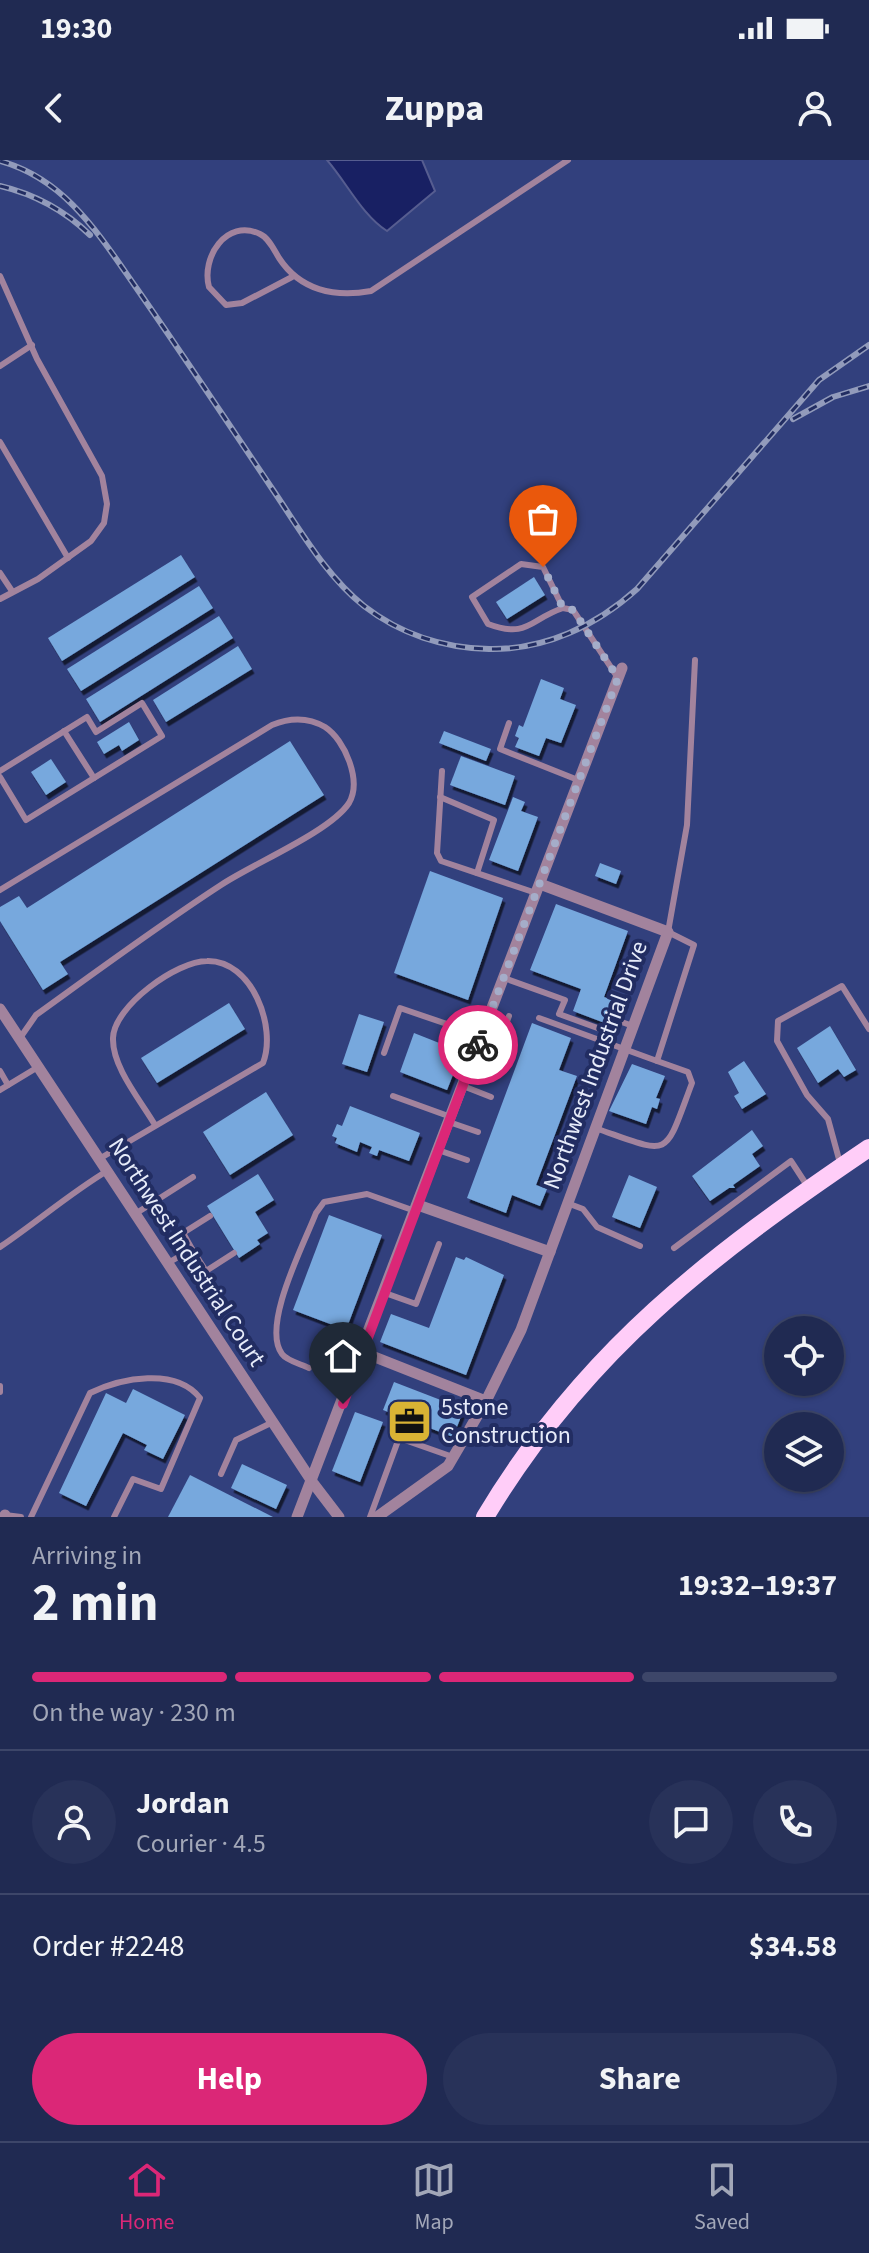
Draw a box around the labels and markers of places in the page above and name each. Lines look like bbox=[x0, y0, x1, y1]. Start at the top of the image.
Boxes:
pin bbox=[509, 485, 577, 567]
pin bbox=[309, 1322, 377, 1404]
place label: 5stone Construction bbox=[441, 1390, 571, 1453]
office icon: 5stone Construction bbox=[386, 1397, 434, 1445]

